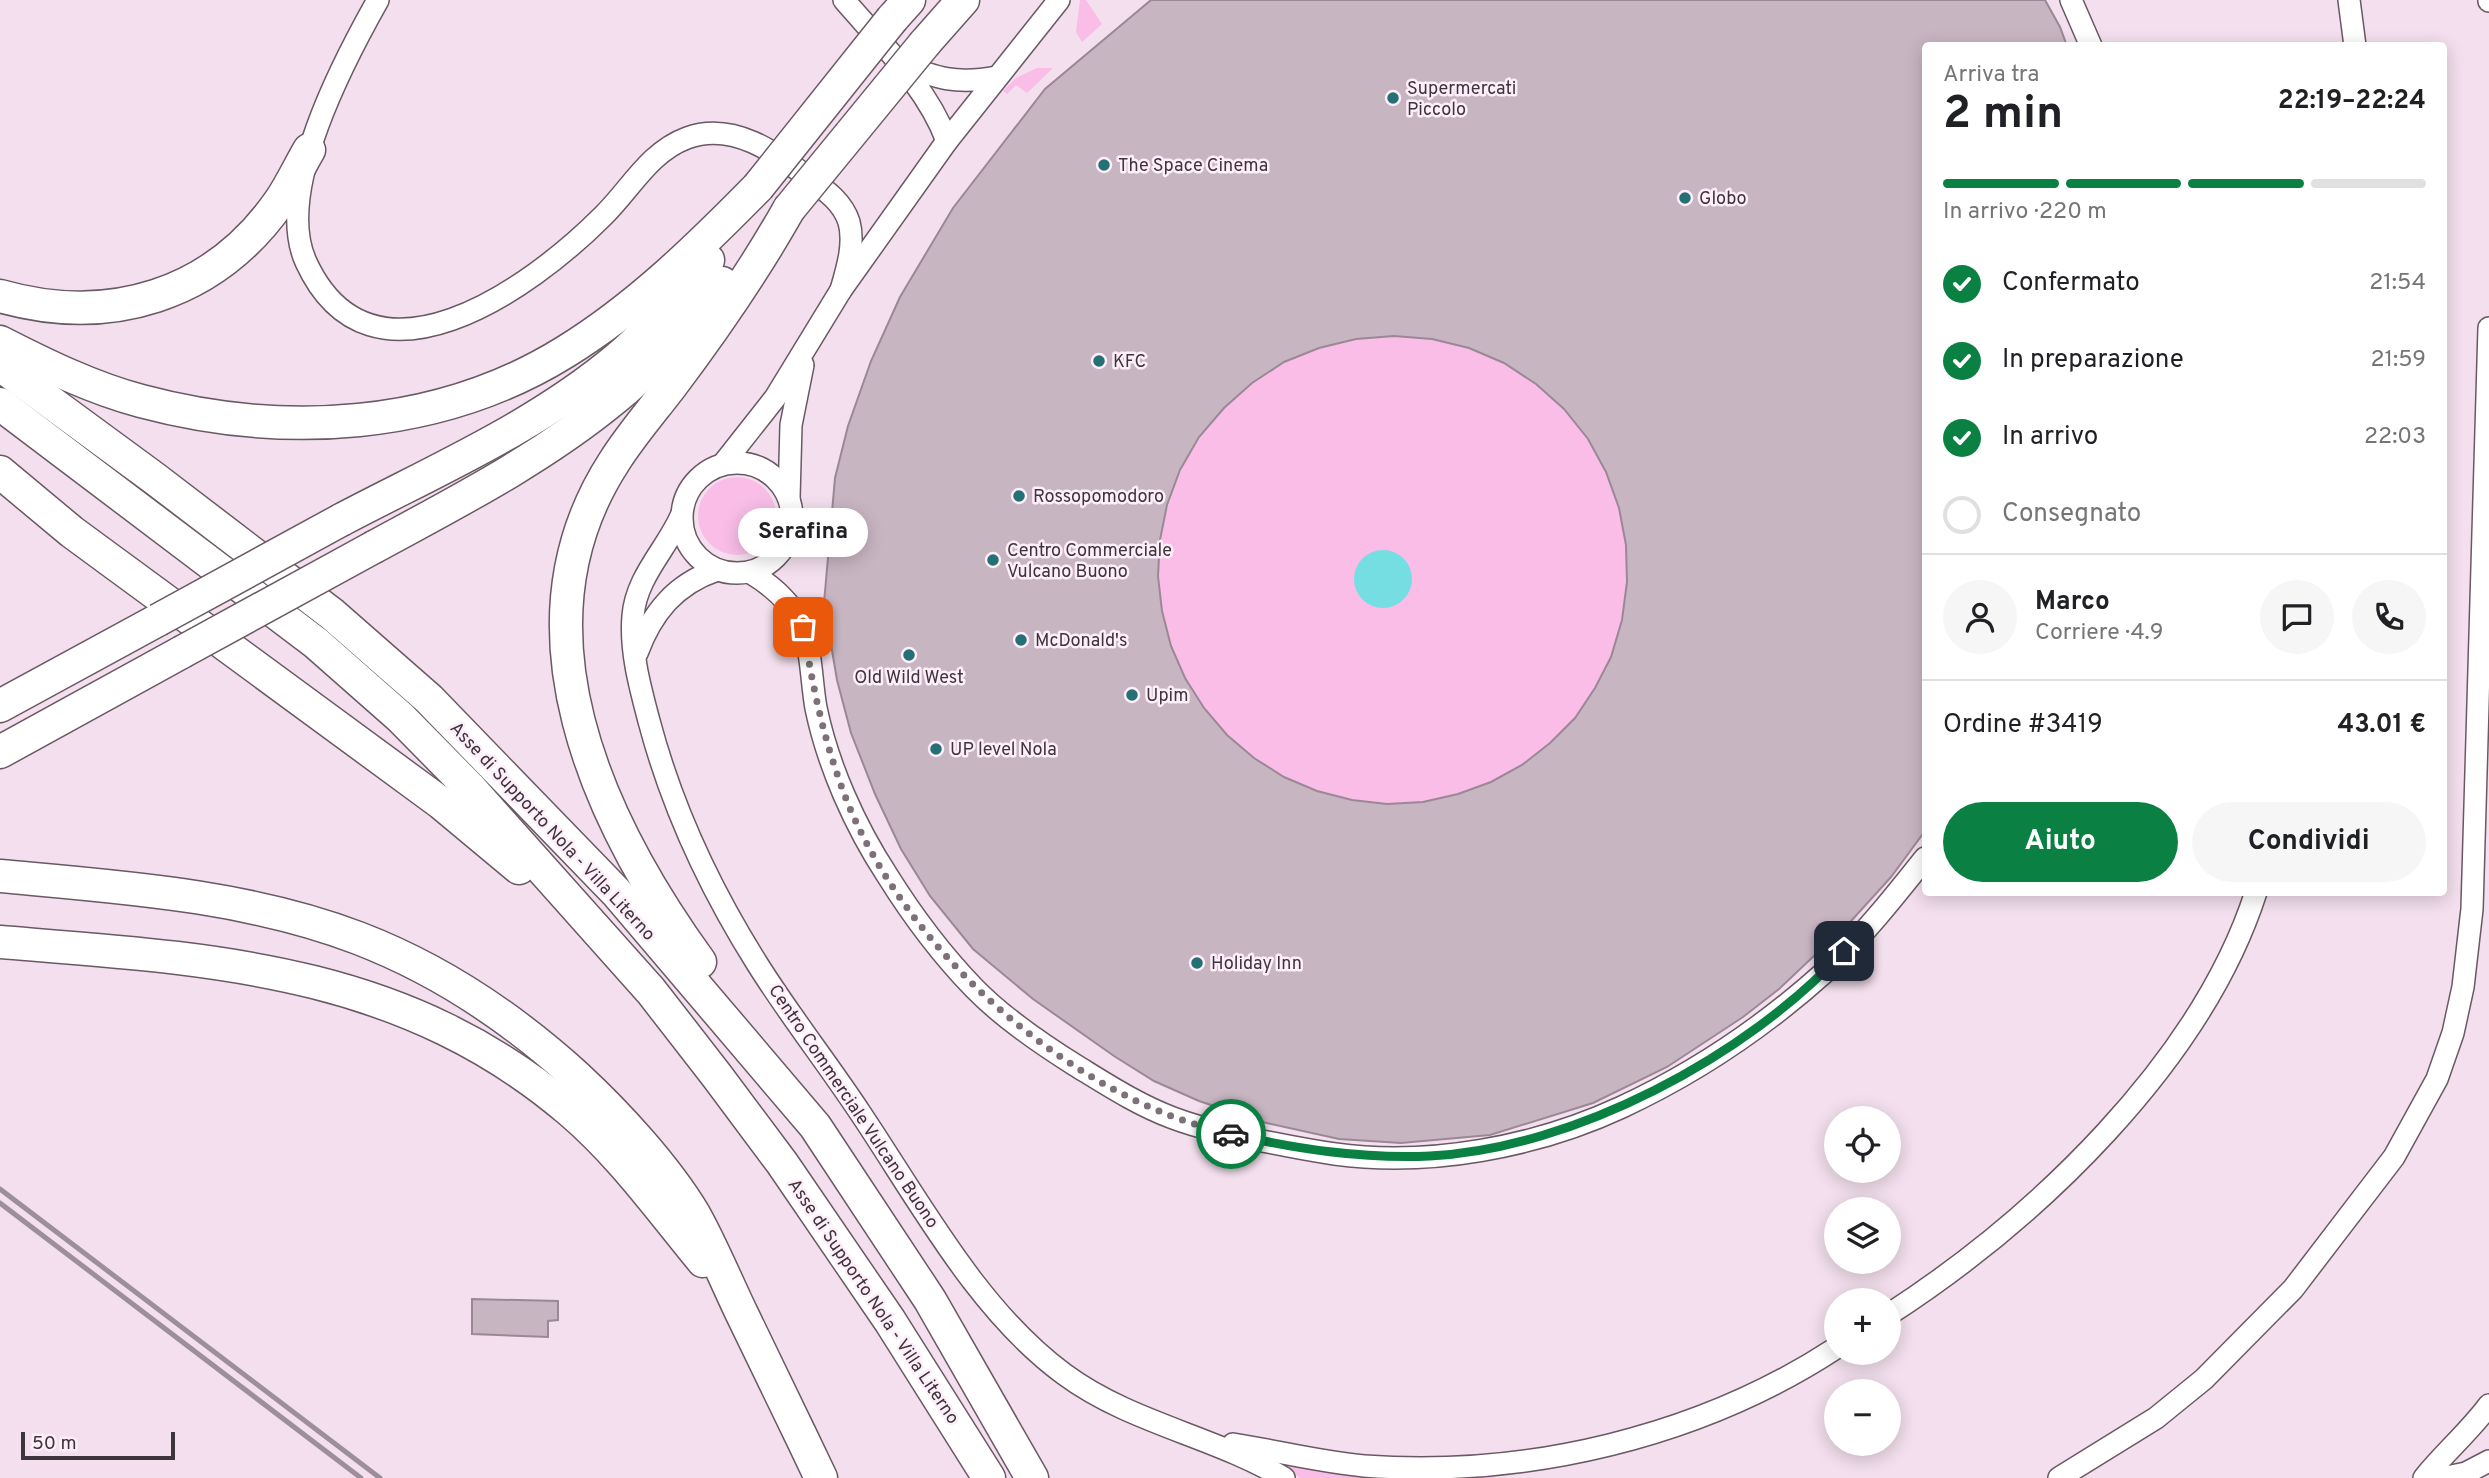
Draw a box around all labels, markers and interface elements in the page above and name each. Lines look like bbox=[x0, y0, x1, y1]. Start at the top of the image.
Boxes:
text: Arriva tra bbox=[1943, 61, 2039, 90]
place label: Supermercati Piccolo bbox=[1407, 78, 1516, 122]
text: 22:19–22:24 bbox=[2278, 85, 2426, 118]
text: 2 min bbox=[1943, 86, 2063, 145]
marker: Supermercati Piccolo bbox=[1385, 90, 1401, 106]
place label: The Space Cinema bbox=[1118, 155, 1268, 178]
marker: The Space Cinema bbox=[1096, 157, 1112, 173]
place label: Globo bbox=[1699, 188, 1747, 211]
marker: Globo bbox=[1677, 190, 1693, 206]
text: In arrivo · 220 m bbox=[1943, 198, 2107, 227]
icon: check bbox=[1943, 265, 1981, 303]
text: Confermato bbox=[2002, 267, 2140, 300]
text: 21:54 bbox=[2369, 269, 2426, 298]
icon: check bbox=[1943, 342, 1981, 380]
text: In preparazione bbox=[2002, 344, 2184, 377]
text: 21:59 bbox=[2370, 346, 2426, 375]
place label: KFC bbox=[1113, 351, 1146, 374]
marker: KFC bbox=[1091, 353, 1107, 369]
icon: check bbox=[1943, 419, 1981, 457]
text: In arrivo bbox=[2002, 421, 2098, 454]
text: 22:03 bbox=[2364, 423, 2426, 452]
place label: Rossopomodoro bbox=[1033, 486, 1164, 509]
marker: Rossopomodoro bbox=[1011, 488, 1027, 504]
text: Consegnato bbox=[2002, 498, 2141, 531]
callout: Serafina bbox=[738, 508, 868, 557]
text: Serafina bbox=[758, 518, 848, 547]
place label: Centro Commerciale Vulcano Buono bbox=[1007, 540, 1172, 584]
marker: Centro Commerciale Vulcano Buono bbox=[985, 552, 1001, 568]
button: person bbox=[1943, 580, 2017, 654]
button: chat bbox=[2260, 580, 2334, 654]
button: phone bbox=[2352, 580, 2426, 654]
text: Marco bbox=[2035, 586, 2110, 619]
pin bbox=[773, 597, 833, 657]
icon: bag bbox=[784, 608, 822, 646]
text: Corriere · 4.9 bbox=[2035, 619, 2164, 648]
place label: McDonald's bbox=[1035, 630, 1127, 653]
marker: McDonald's bbox=[1013, 632, 1029, 648]
marker: Old Wild West bbox=[901, 647, 917, 663]
place label: Old Wild West bbox=[854, 667, 964, 690]
place label: Upim bbox=[1146, 685, 1188, 708]
marker: Upim bbox=[1124, 687, 1140, 703]
text: Ordine #3419 bbox=[1943, 709, 2103, 742]
text: 43.01 € bbox=[2337, 709, 2426, 742]
street label: Asse di Supporto Nola - Villa Literno bbox=[444, 718, 660, 946]
place label: UP level Nola bbox=[950, 739, 1057, 762]
marker: UP level Nola bbox=[928, 741, 944, 757]
button: Aiuto bbox=[1943, 802, 2178, 882]
button: Condividi bbox=[2192, 802, 2426, 882]
pin bbox=[1814, 921, 1874, 981]
icon: home bbox=[1825, 932, 1863, 970]
place label: Holiday Inn bbox=[1211, 953, 1302, 976]
marker: Holiday Inn bbox=[1189, 955, 1205, 971]
street label: Centro Commerciale Vulcano Buono bbox=[762, 980, 943, 1233]
courier bbox=[1196, 1099, 1266, 1169]
map controls bbox=[1824, 1106, 1901, 1456]
button: locate bbox=[1824, 1106, 1901, 1183]
icon: car bbox=[1212, 1115, 1250, 1153]
street label: Asse di Supporto Nola - Villa Literno bbox=[782, 1175, 964, 1429]
button: layers bbox=[1824, 1197, 1901, 1274]
button: + bbox=[1824, 1288, 1901, 1365]
button: − bbox=[1824, 1379, 1901, 1456]
scale bar bbox=[21, 1429, 175, 1461]
text: 50 m bbox=[32, 1432, 77, 1456]

